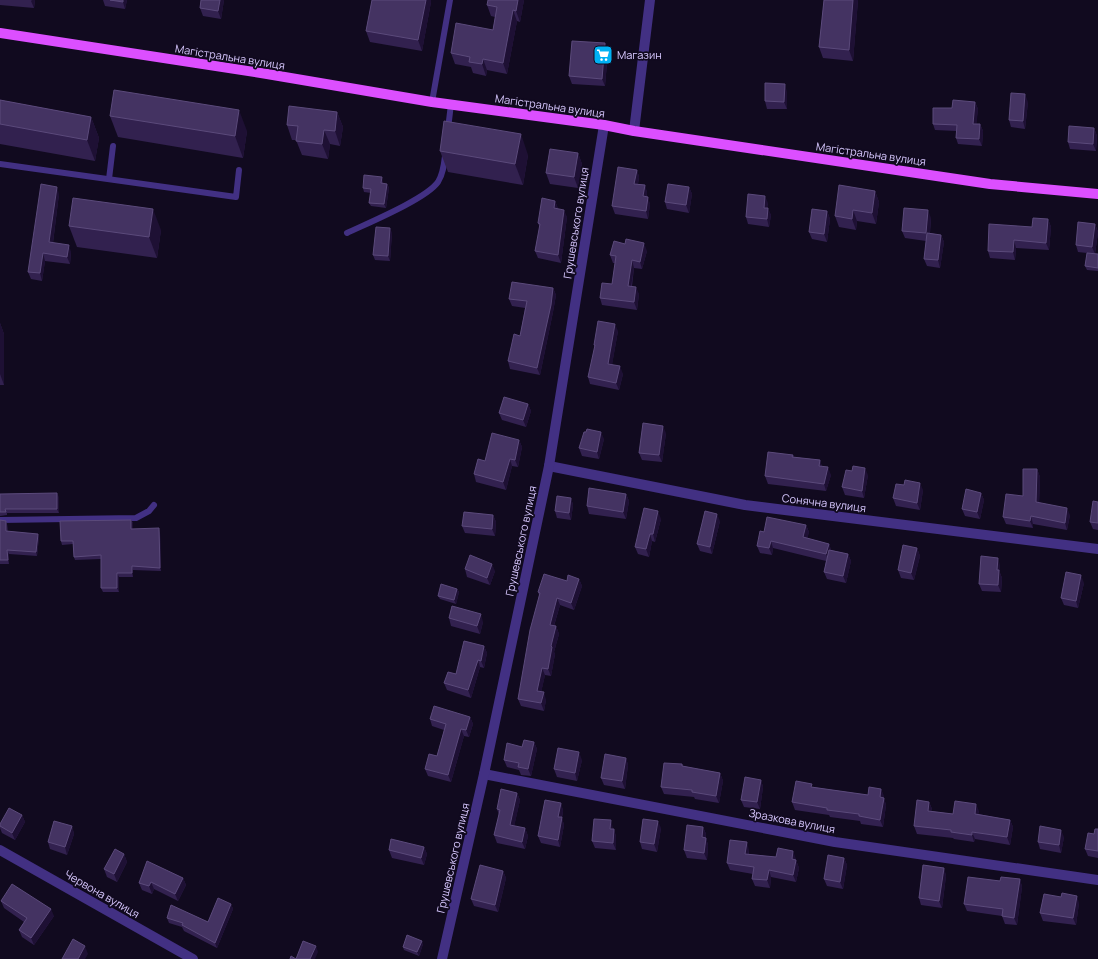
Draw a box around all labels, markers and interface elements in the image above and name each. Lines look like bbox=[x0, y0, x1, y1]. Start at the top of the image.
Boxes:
street label: Магістральна вулиця bbox=[174, 40, 286, 73]
supermarket icon: Магазин bbox=[592, 44, 614, 66]
place label: Магазин bbox=[617, 47, 662, 62]
street label: Магістральна вулиця bbox=[494, 90, 606, 121]
street label: Магістральна вулиця bbox=[815, 138, 927, 169]
street label: Грушевського вулиця bbox=[559, 166, 592, 280]
street label: Грушевського вулиця bbox=[501, 484, 540, 597]
street label: Сонячна вулиця bbox=[781, 490, 867, 515]
street label: Грушевського вулиця bbox=[433, 801, 472, 914]
street label: Зразкова вулиця bbox=[748, 805, 837, 836]
street label: Червона вулиця bbox=[62, 866, 142, 921]

